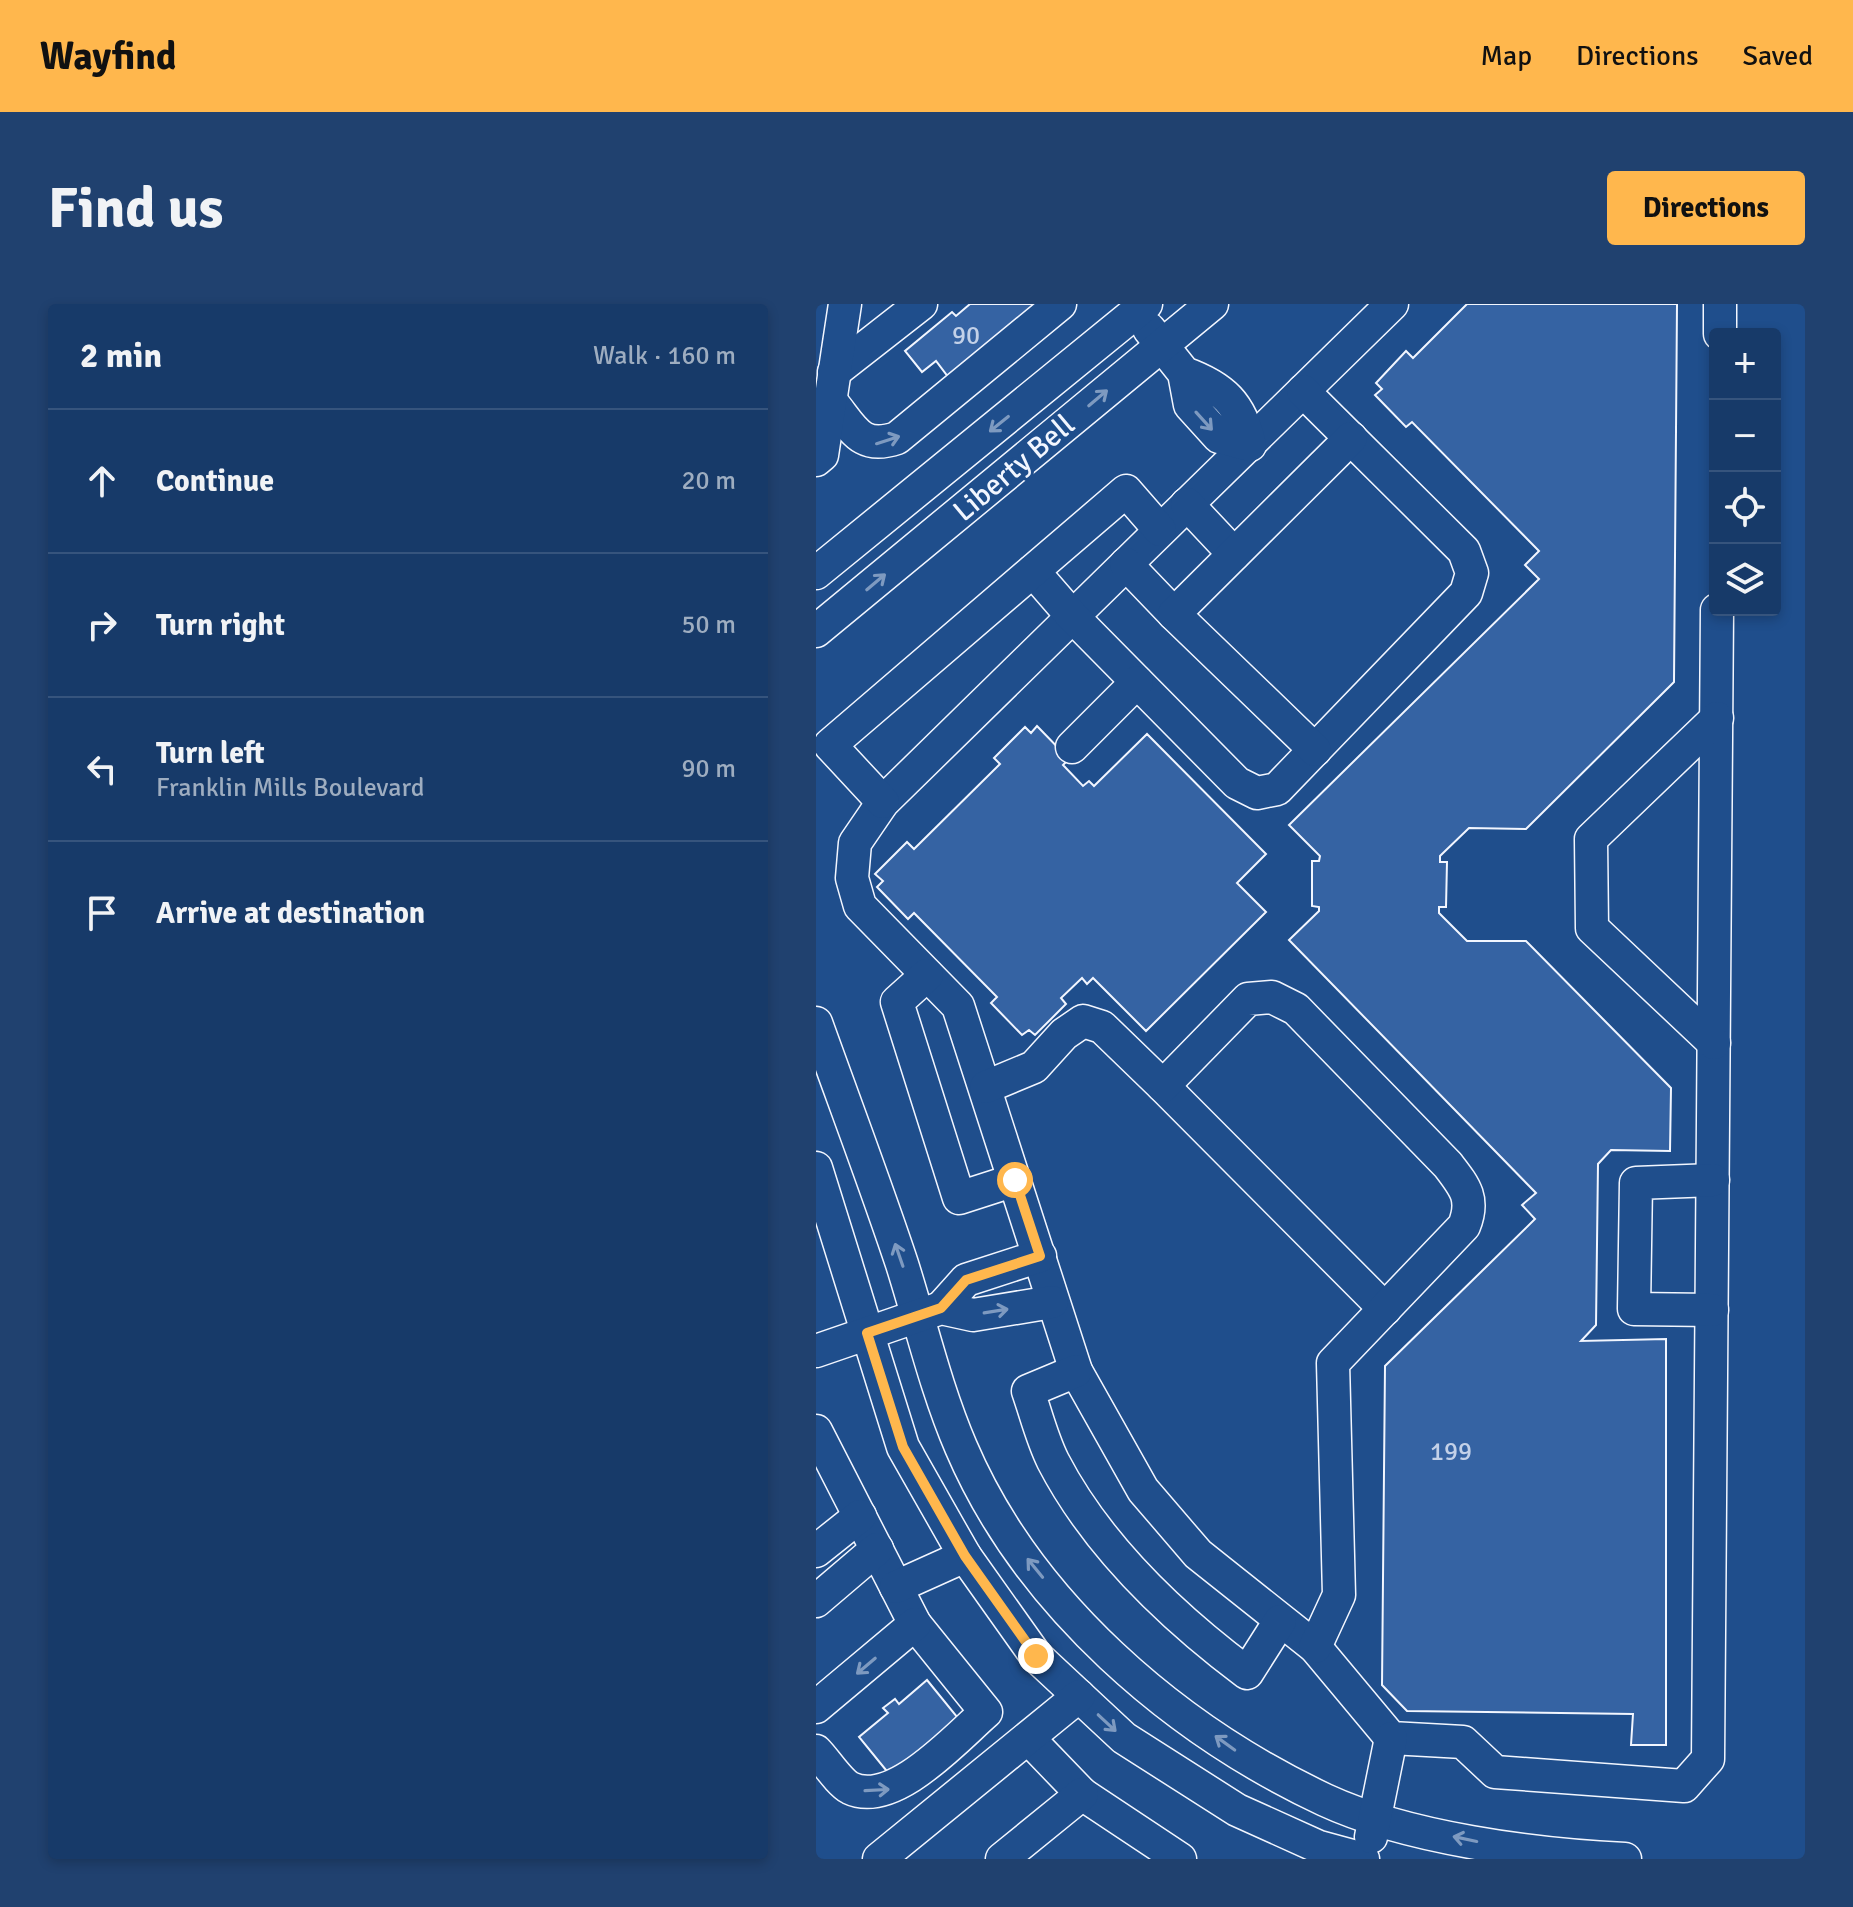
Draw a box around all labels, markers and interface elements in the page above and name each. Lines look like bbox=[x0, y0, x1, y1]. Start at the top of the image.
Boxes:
text: Wayfind bbox=[40, 33, 177, 80]
text: Map bbox=[1480, 39, 1532, 73]
text: Directions bbox=[1576, 39, 1698, 73]
text: Saved bbox=[1742, 39, 1813, 73]
button: Directions bbox=[1607, 171, 1805, 245]
text: Find us bbox=[48, 174, 223, 243]
house number: 90 bbox=[952, 320, 980, 352]
map controls bbox=[1709, 328, 1781, 616]
button: + bbox=[1709, 328, 1781, 400]
text: 2 min bbox=[80, 335, 162, 377]
text: Walk · 160 m bbox=[593, 340, 736, 372]
one-way arrow bbox=[1087, 389, 1108, 407]
button: − bbox=[1709, 400, 1781, 472]
street label: Liberty Bell bbox=[946, 406, 1082, 530]
one-way arrow bbox=[1195, 410, 1213, 430]
one-way arrow bbox=[989, 415, 1010, 433]
one-way arrow bbox=[875, 431, 900, 446]
icon: ahead bbox=[80, 459, 124, 503]
text: Continue bbox=[156, 463, 274, 500]
text: 20 m bbox=[681, 465, 736, 497]
button: locate bbox=[1709, 472, 1781, 544]
button: layers bbox=[1709, 544, 1781, 616]
one-way arrow bbox=[865, 573, 886, 590]
icon: right bbox=[80, 603, 124, 647]
text: Turn right bbox=[156, 607, 285, 644]
text: 50 m bbox=[681, 609, 736, 641]
text: Turn left bbox=[156, 735, 265, 772]
icon: left bbox=[80, 747, 124, 791]
text: 90 m bbox=[681, 753, 736, 785]
text: Franklin Mills Boulevard bbox=[156, 772, 425, 804]
icon: arrive bbox=[80, 891, 124, 935]
text: Arrive at destination bbox=[156, 895, 425, 932]
route start bbox=[997, 1162, 1033, 1198]
one-way arrow bbox=[890, 1243, 905, 1268]
one-way arrow bbox=[983, 1303, 1009, 1318]
house number: 199 bbox=[1430, 1436, 1472, 1468]
one-way arrow bbox=[1026, 1558, 1044, 1579]
route end bbox=[1018, 1638, 1054, 1674]
one-way arrow bbox=[856, 1657, 877, 1674]
one-way arrow bbox=[1097, 1713, 1117, 1731]
one-way arrow bbox=[1215, 1735, 1237, 1752]
one-way arrow bbox=[863, 1782, 890, 1797]
one-way arrow bbox=[1452, 1831, 1478, 1846]

